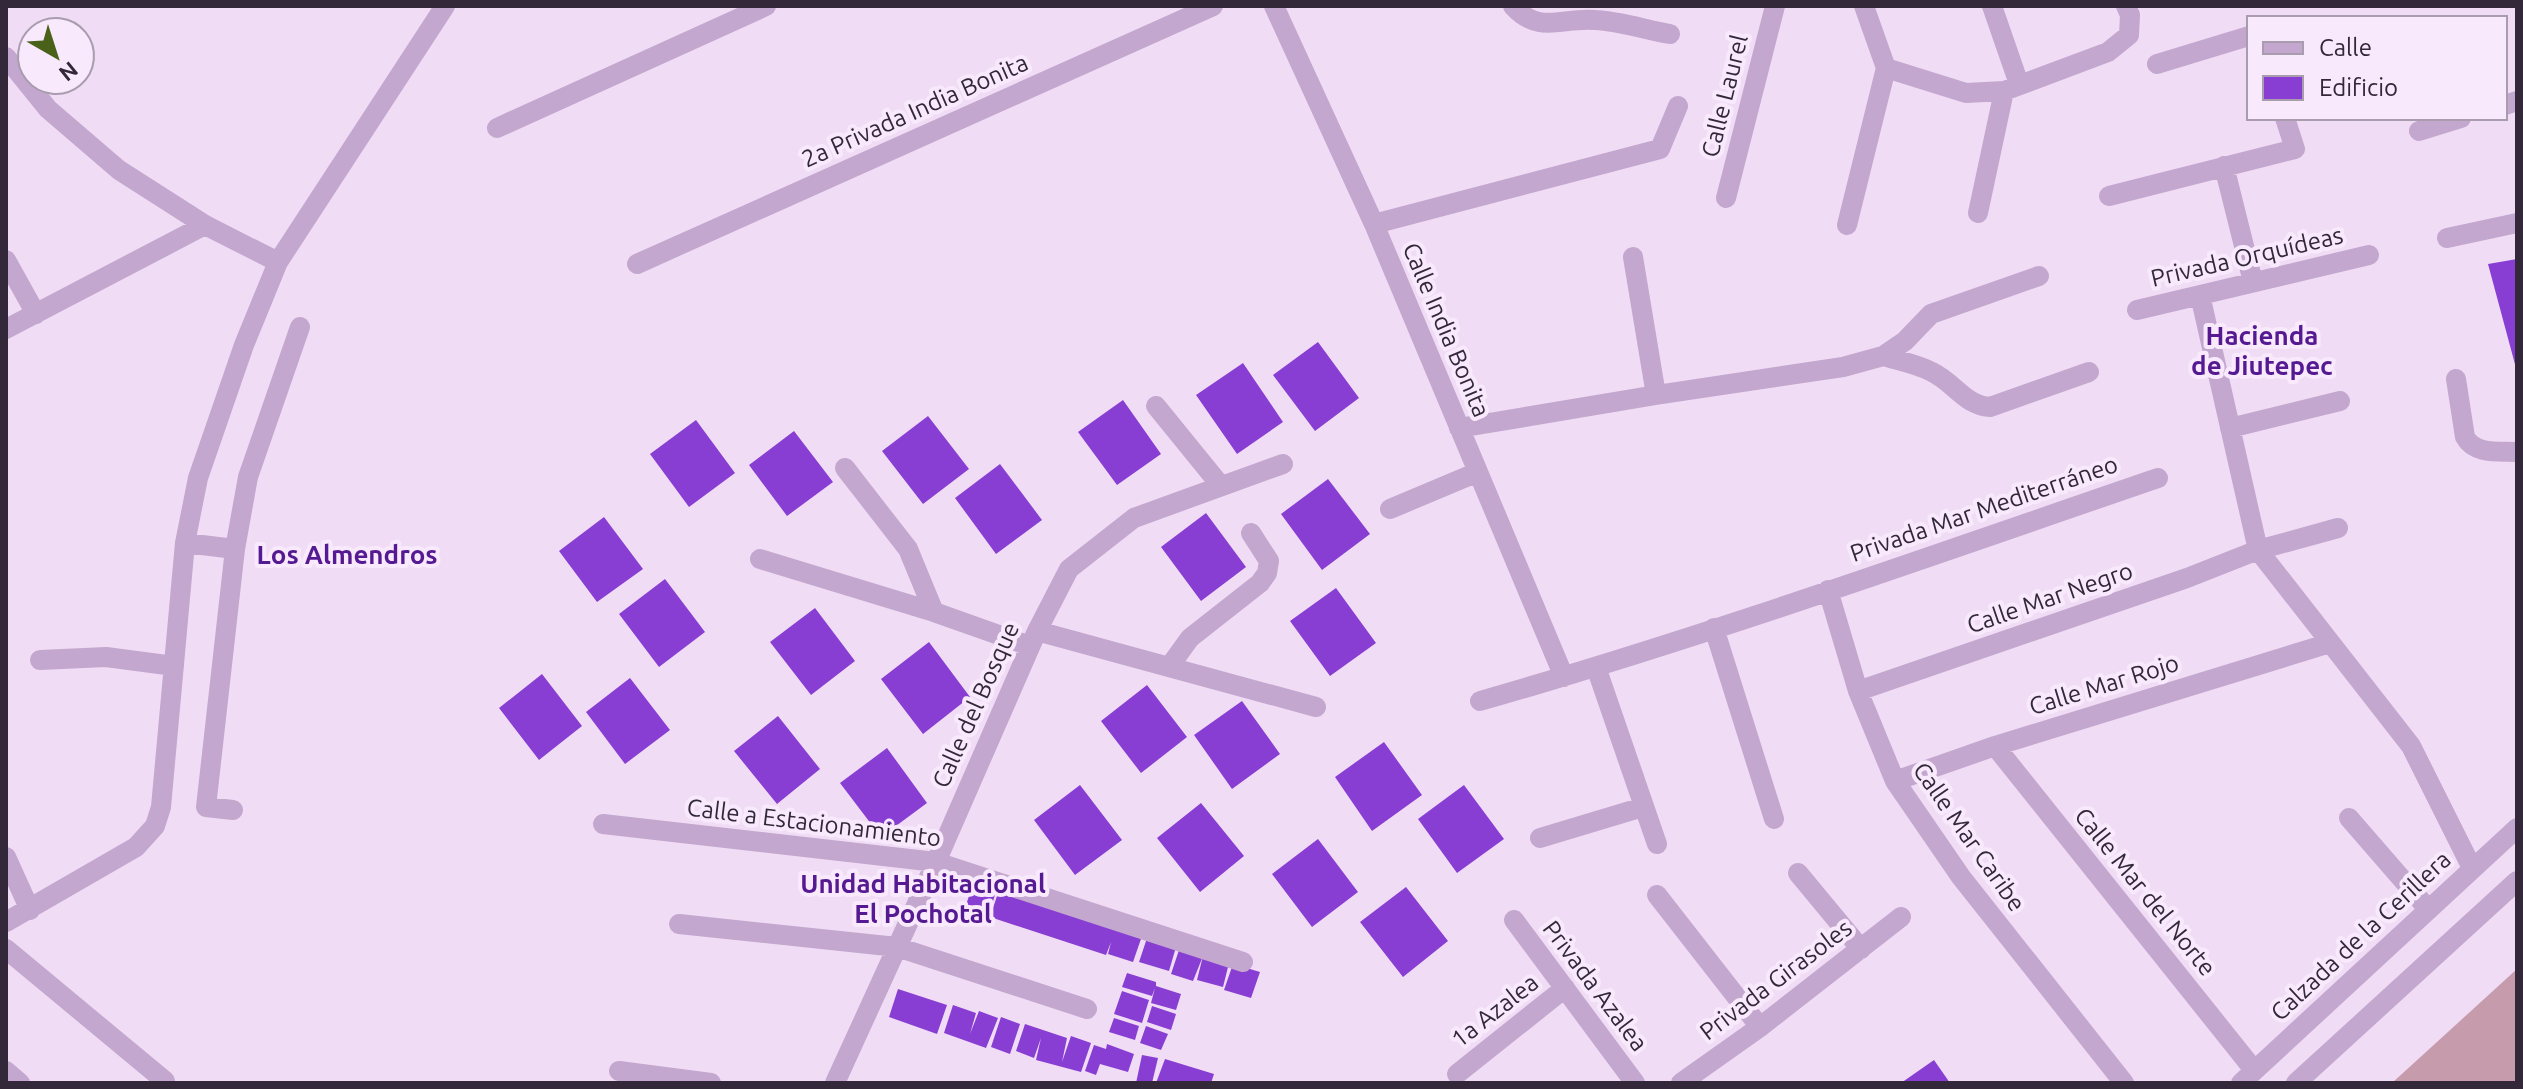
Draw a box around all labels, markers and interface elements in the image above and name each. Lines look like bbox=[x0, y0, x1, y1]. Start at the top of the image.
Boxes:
north arrow bbox=[16, 16, 96, 96]
legend bbox=[2247, 16, 2507, 120]
street label: Calle Laurel bbox=[1696, 32, 1753, 160]
text: Calle bbox=[2319, 34, 2372, 61]
street label: 2a Privada India Bonita bbox=[798, 48, 1032, 173]
text: N bbox=[55, 57, 83, 87]
text: Edificio bbox=[2319, 74, 2398, 101]
street label: Privada Orquídeas bbox=[2148, 221, 2346, 292]
street label: Calle India Bonita bbox=[1398, 239, 1495, 421]
district label: Hacienda de Jiutepec bbox=[2191, 321, 2333, 380]
street label: Privada Mar Mediterráneo bbox=[1847, 450, 2121, 567]
district label: Los Almendros bbox=[256, 540, 438, 569]
street label: Calle Mar Negro bbox=[1963, 557, 2136, 639]
street label: Calle del Bosque bbox=[927, 618, 1024, 792]
street label: Calle Mar Rojo bbox=[2026, 649, 2182, 720]
street label: Calle Mar Caribe bbox=[1908, 757, 2031, 916]
street label: Calle a Estacionamiento bbox=[685, 794, 943, 851]
street label: Calle Mar del Norte bbox=[2069, 802, 2221, 981]
street label: Calzada de la Cerillera bbox=[2265, 845, 2456, 1026]
district label: Unidad Habitacional El Pochotal bbox=[800, 869, 1046, 928]
street label: Privada Girasoles bbox=[1695, 914, 1857, 1045]
street label: Privada Azalea bbox=[1538, 915, 1653, 1056]
street label: 1a Azalea bbox=[1446, 968, 1543, 1053]

